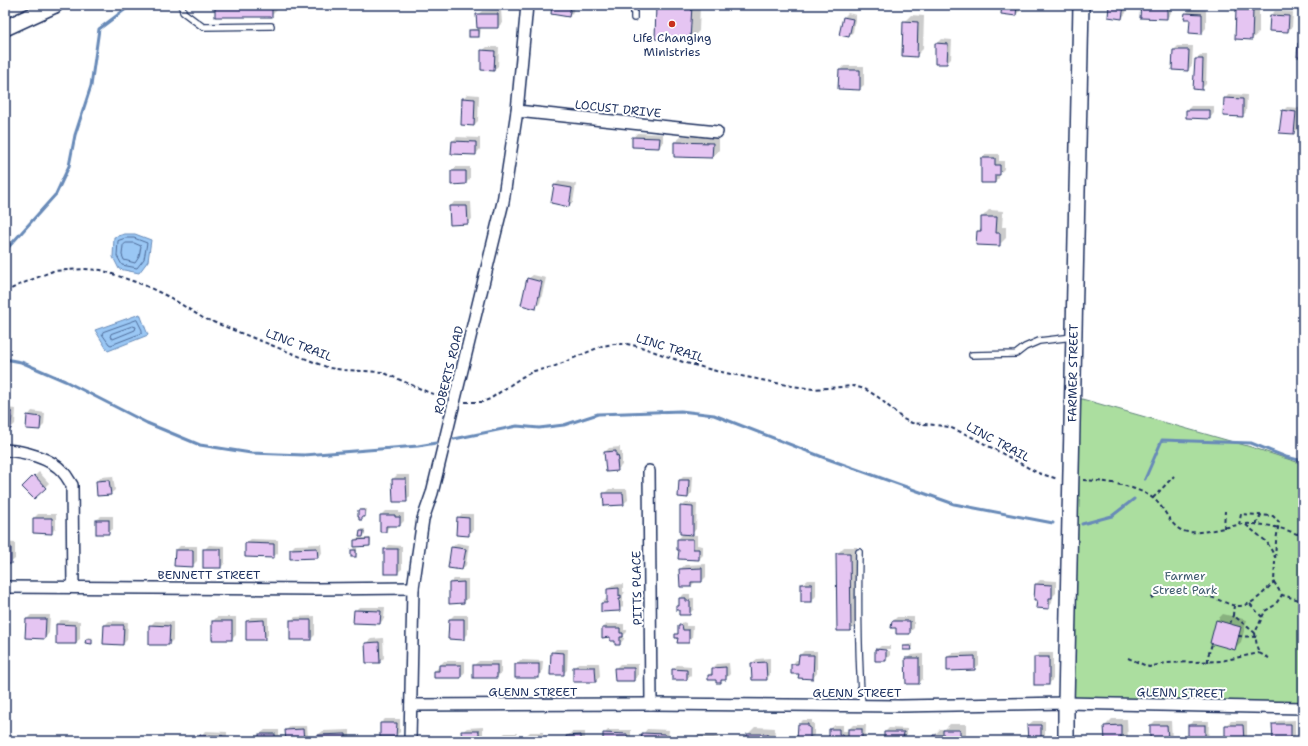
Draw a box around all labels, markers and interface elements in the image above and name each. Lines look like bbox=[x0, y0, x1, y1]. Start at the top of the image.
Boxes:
marker: Life Changing Ministries bbox=[667, 19, 677, 29]
place label: Life Changing Ministries bbox=[633, 30, 711, 60]
street label: LOCUST DRIVE bbox=[574, 97, 662, 121]
street label: FARMER STREET bbox=[1064, 323, 1082, 422]
street label: ROBERTS ROAD bbox=[430, 324, 468, 416]
street label: LINC TRAIL bbox=[263, 325, 335, 365]
street label: LINC TRAIL bbox=[634, 330, 706, 366]
street label: LINC TRAIL bbox=[963, 418, 1033, 466]
street label: PITTS PLACE bbox=[628, 551, 646, 625]
street label: BENNETT STREET bbox=[158, 567, 261, 583]
park label: Farmer Street Park bbox=[1152, 568, 1218, 598]
street label: GLENN STREET bbox=[489, 684, 578, 700]
street label: GLENN STREET bbox=[1136, 684, 1226, 702]
street label: GLENN STREET bbox=[813, 685, 902, 701]

